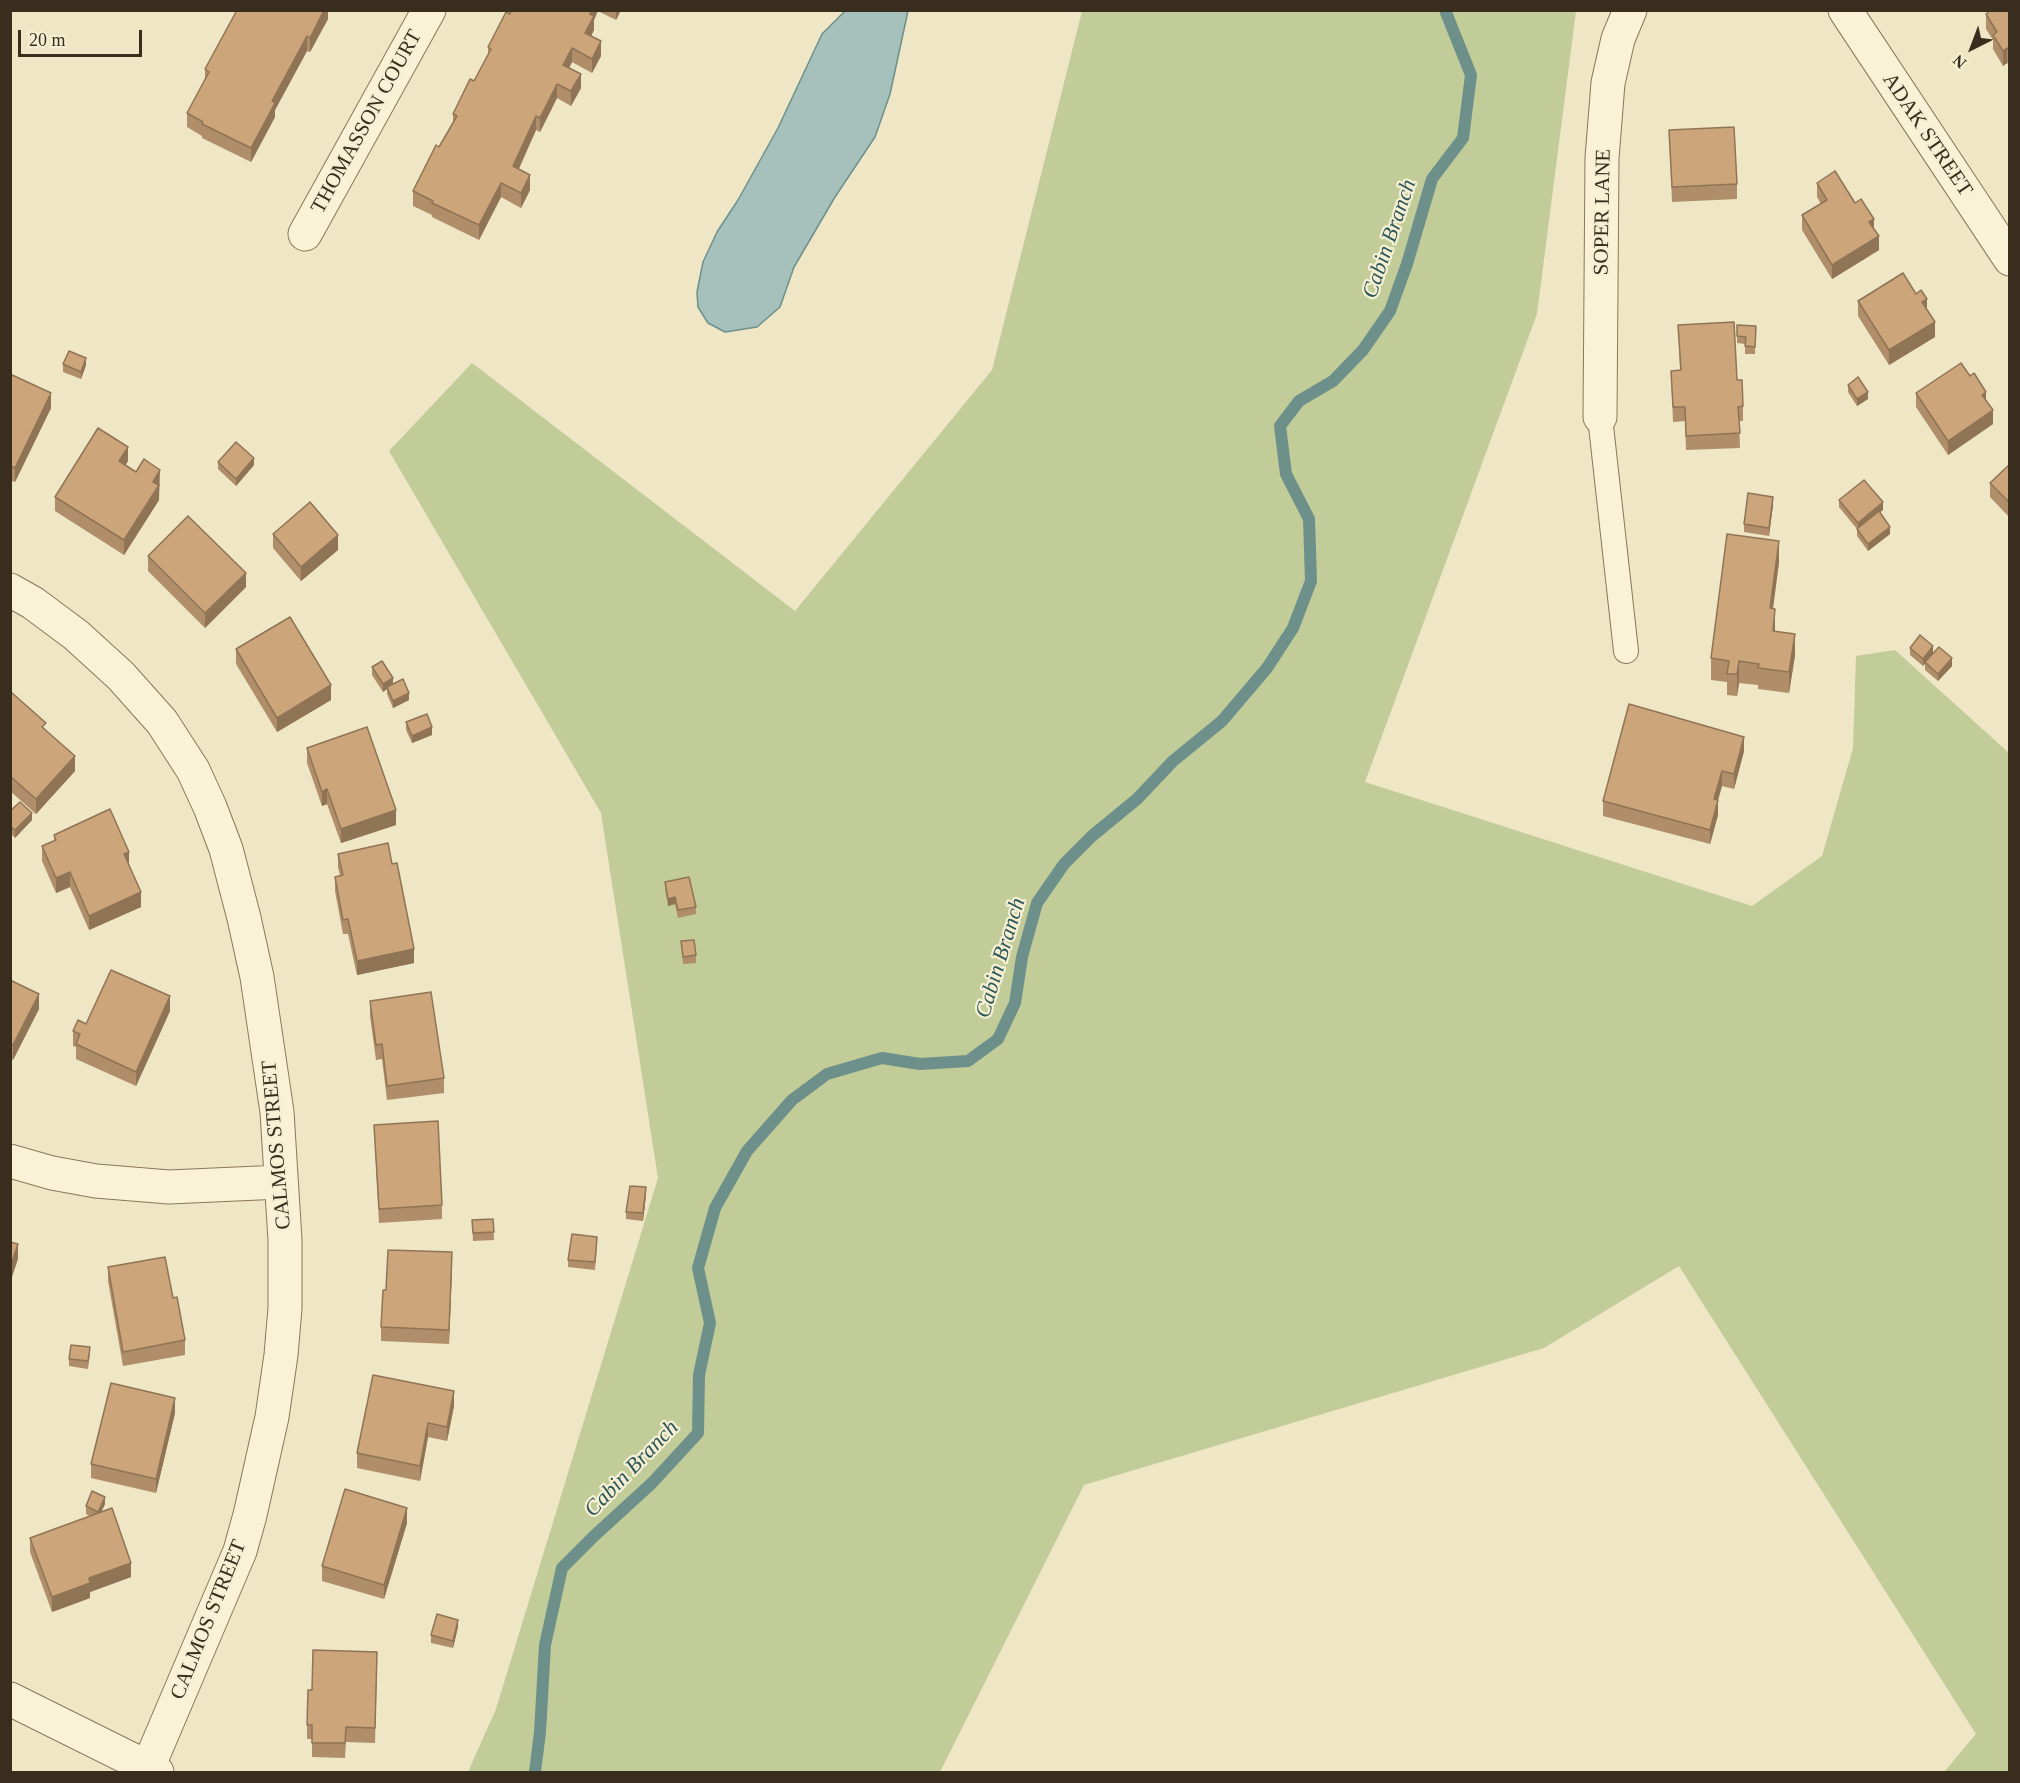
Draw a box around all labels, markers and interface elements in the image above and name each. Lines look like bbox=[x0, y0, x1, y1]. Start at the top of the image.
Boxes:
scale bar bbox=[21, 18, 146, 56]
north arrow bbox=[1942, 18, 2002, 78]
street label: THOMASSON COURT bbox=[306, 26, 428, 218]
text: 20 m bbox=[29, 30, 66, 50]
text: N bbox=[1950, 52, 1970, 72]
street label: ADAK STREET bbox=[1877, 69, 1977, 201]
street label: SOPER LANE bbox=[1589, 148, 1617, 276]
water label: Cabin Branch bbox=[1357, 176, 1423, 302]
water label: Cabin Branch bbox=[970, 895, 1032, 1021]
street label: CALMOS STREET bbox=[257, 1059, 297, 1231]
water label: Cabin Branch bbox=[579, 1415, 685, 1523]
street label: CALMOS STREET bbox=[166, 1537, 252, 1703]

